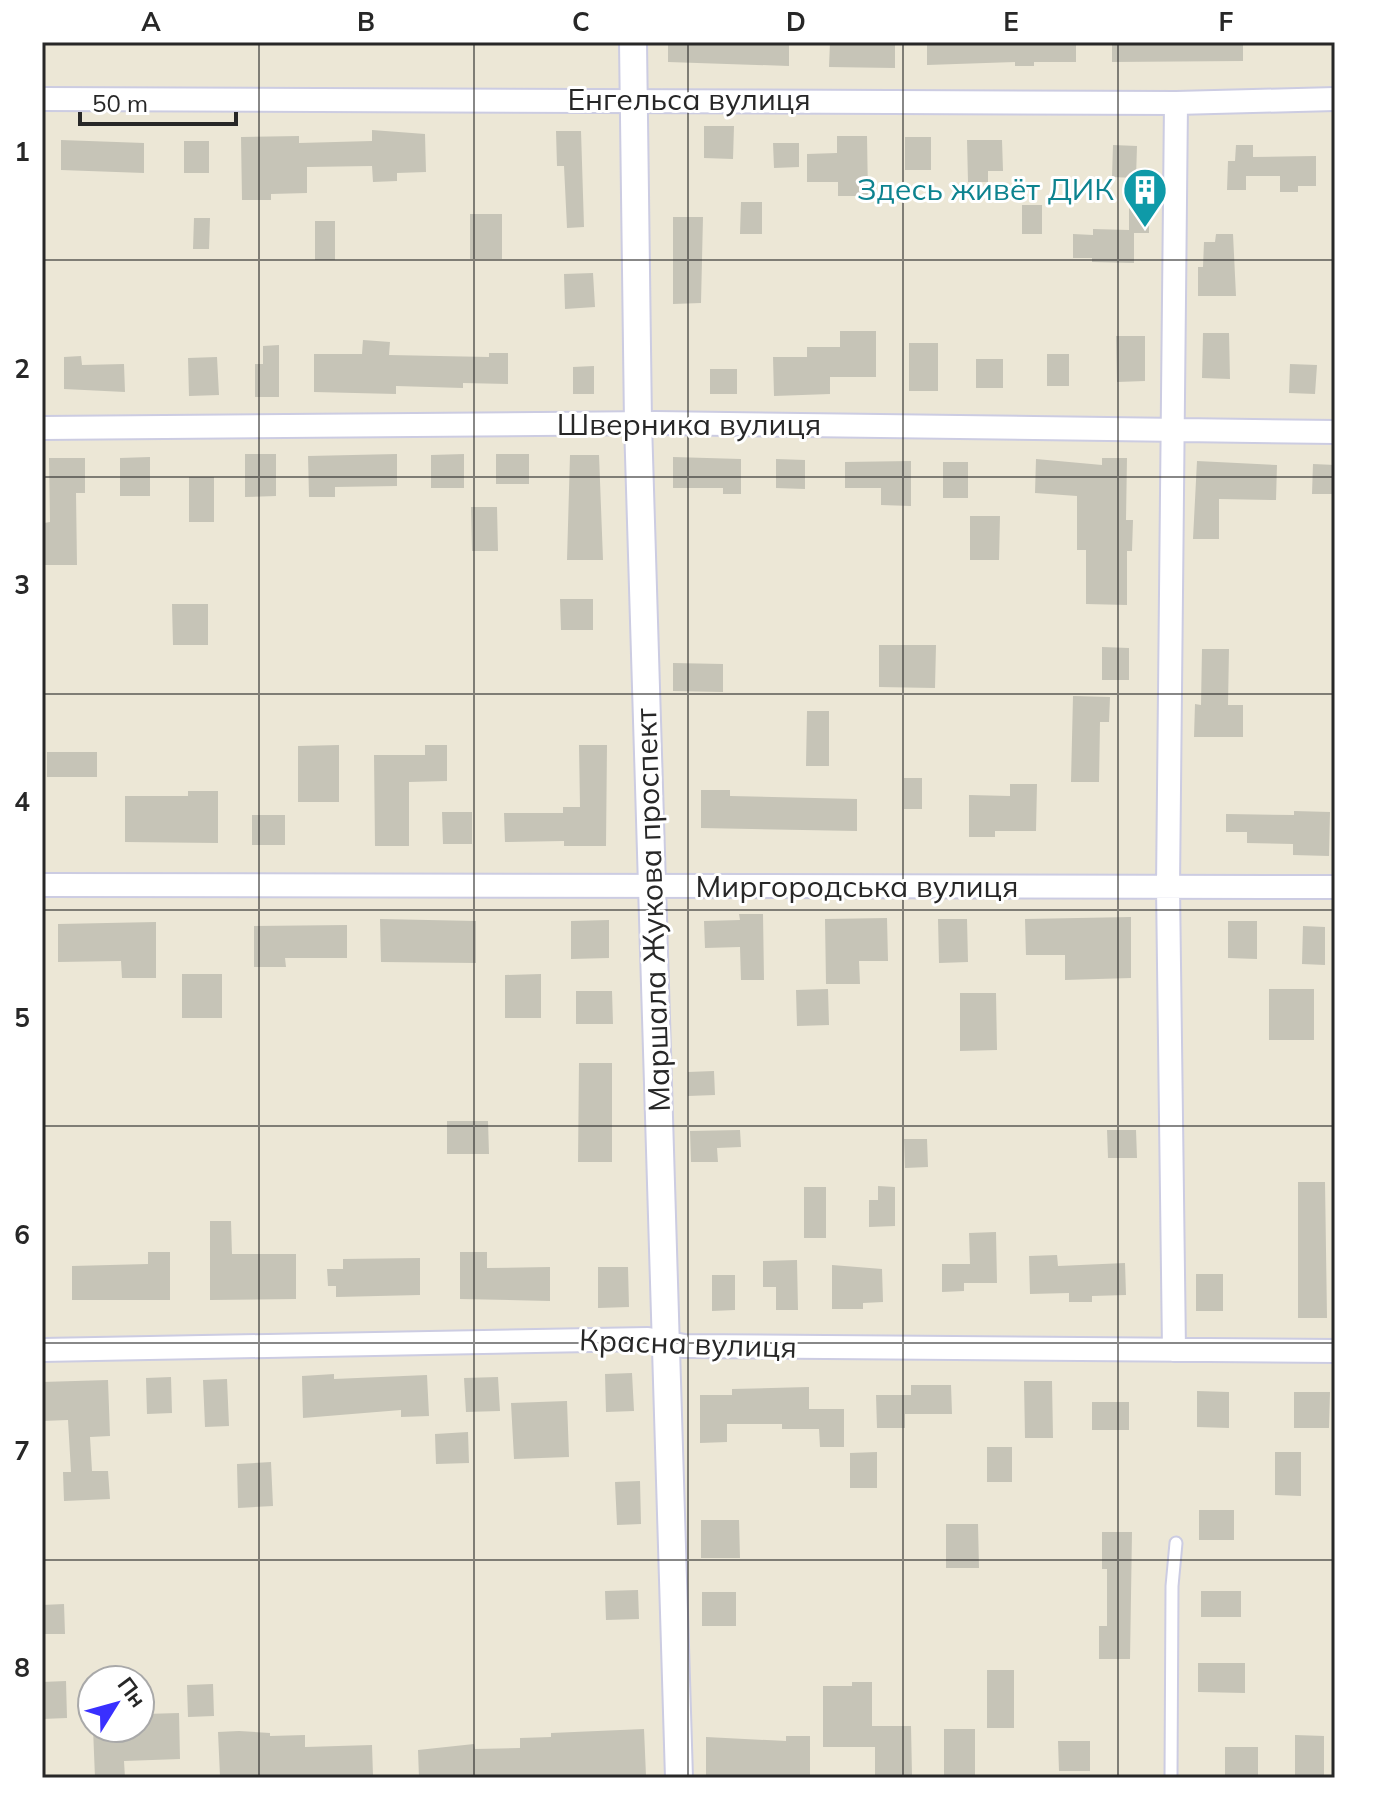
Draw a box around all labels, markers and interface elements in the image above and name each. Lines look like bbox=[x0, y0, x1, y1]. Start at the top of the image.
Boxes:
text: A bbox=[141, 5, 161, 38]
text: B bbox=[357, 5, 375, 38]
text: C bbox=[572, 5, 590, 38]
text: D bbox=[786, 5, 806, 38]
text: E bbox=[1003, 5, 1019, 38]
text: F bbox=[1219, 5, 1234, 38]
scale bar bbox=[80, 76, 236, 126]
street label: Енгельса вулиця bbox=[567, 80, 811, 118]
text: 50 m bbox=[92, 88, 148, 118]
text: 1 bbox=[14, 135, 30, 168]
building icon: Здесь живёт ДИК bbox=[1121, 166, 1169, 229]
place label: Здесь живёт ДИК bbox=[857, 170, 1114, 208]
text: 2 bbox=[14, 352, 30, 385]
street label: Шверника вулиця bbox=[557, 405, 821, 443]
text: 3 bbox=[14, 568, 30, 601]
street label: Маршала Жукова проспект bbox=[626, 707, 678, 1112]
text: 4 bbox=[14, 785, 30, 818]
street label: Миргородська вулиця bbox=[696, 867, 1018, 905]
text: 5 bbox=[14, 1001, 30, 1034]
text: 6 bbox=[14, 1218, 30, 1251]
street label: Красна вулиця bbox=[579, 1320, 798, 1366]
text: 7 bbox=[14, 1434, 30, 1467]
text: 8 bbox=[14, 1651, 30, 1684]
north arrow bbox=[76, 1664, 156, 1744]
text: Пн bbox=[112, 1671, 152, 1713]

